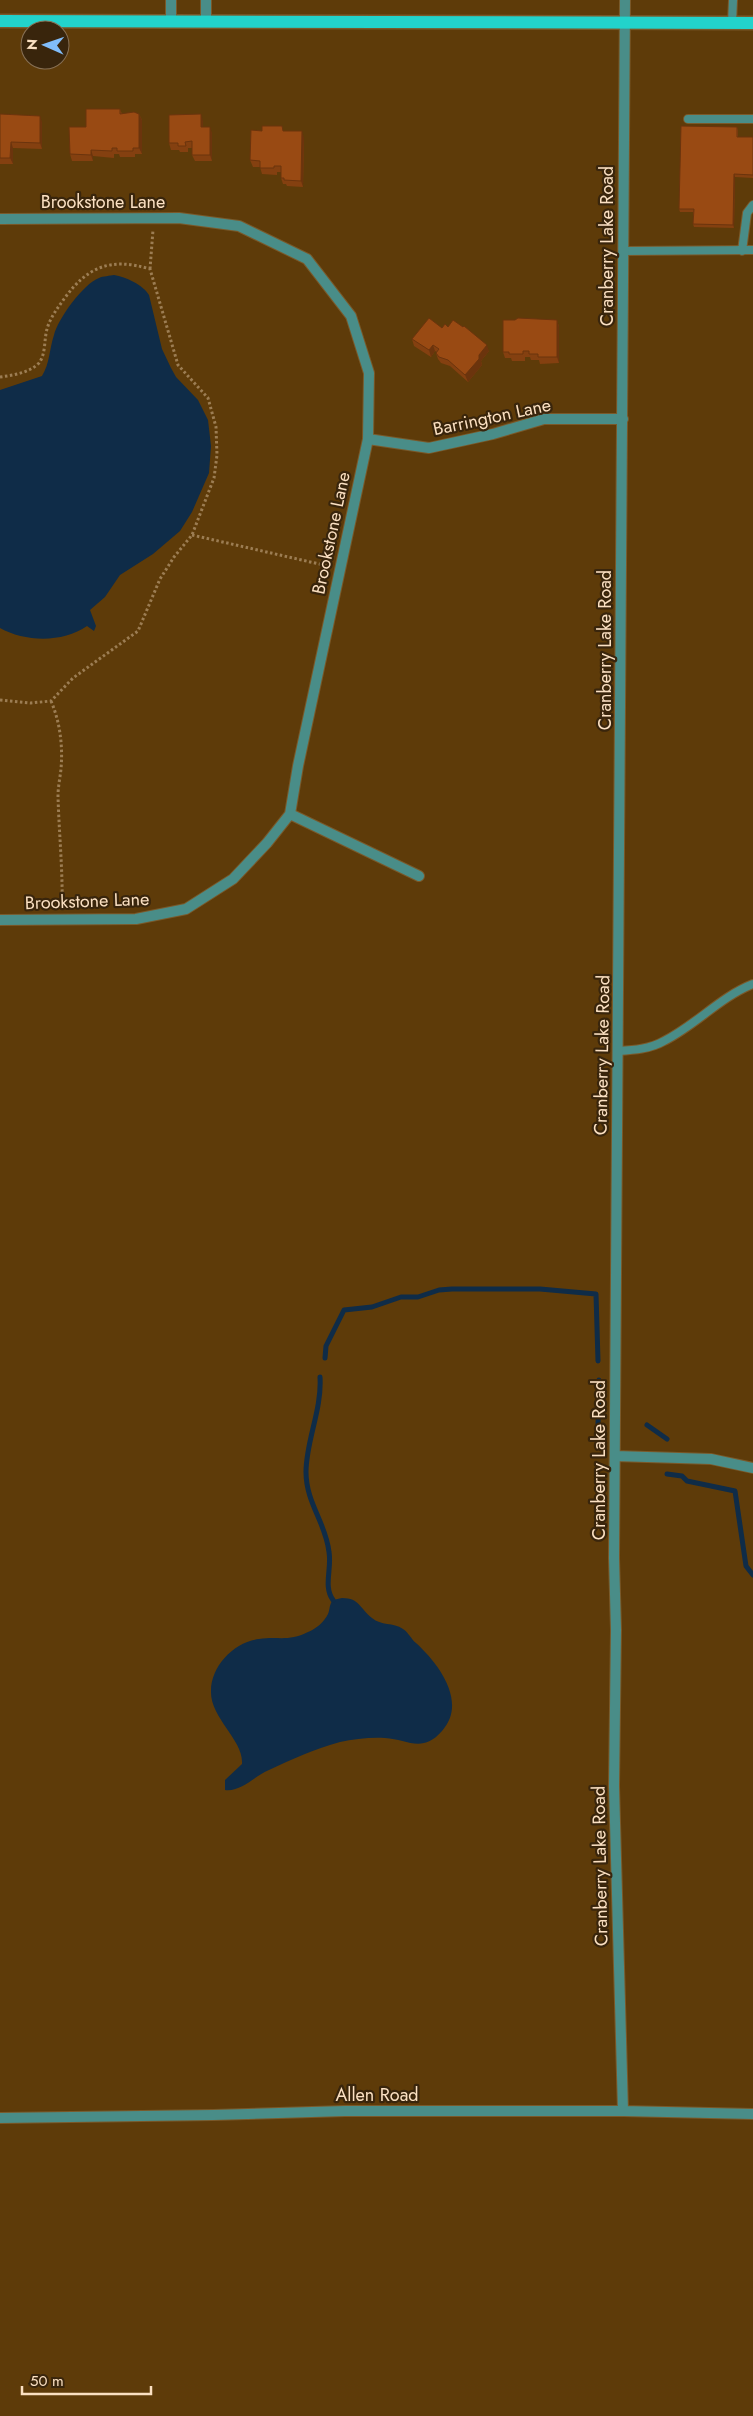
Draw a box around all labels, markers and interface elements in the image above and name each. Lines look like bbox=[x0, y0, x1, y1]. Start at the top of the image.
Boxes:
north arrow bbox=[20, 20, 70, 70]
text: N bbox=[22, 39, 42, 50]
street label: Cranberry Lake Road bbox=[594, 166, 620, 326]
street label: Brookstone Lane bbox=[41, 189, 165, 215]
street label: Barrington Lane bbox=[431, 392, 553, 442]
street label: Brookstone Lane bbox=[305, 469, 357, 597]
street label: Cranberry Lake Road bbox=[592, 570, 618, 730]
street label: Brookstone Lane bbox=[24, 886, 150, 916]
street label: Cranberry Lake Road bbox=[588, 975, 616, 1135]
street label: Cranberry Lake Road bbox=[586, 1380, 612, 1540]
street label: Cranberry Lake Road bbox=[586, 1786, 614, 1946]
street label: Allen Road bbox=[335, 2082, 419, 2108]
scale bar bbox=[22, 2364, 151, 2396]
text: 50 m bbox=[30, 2370, 64, 2392]

